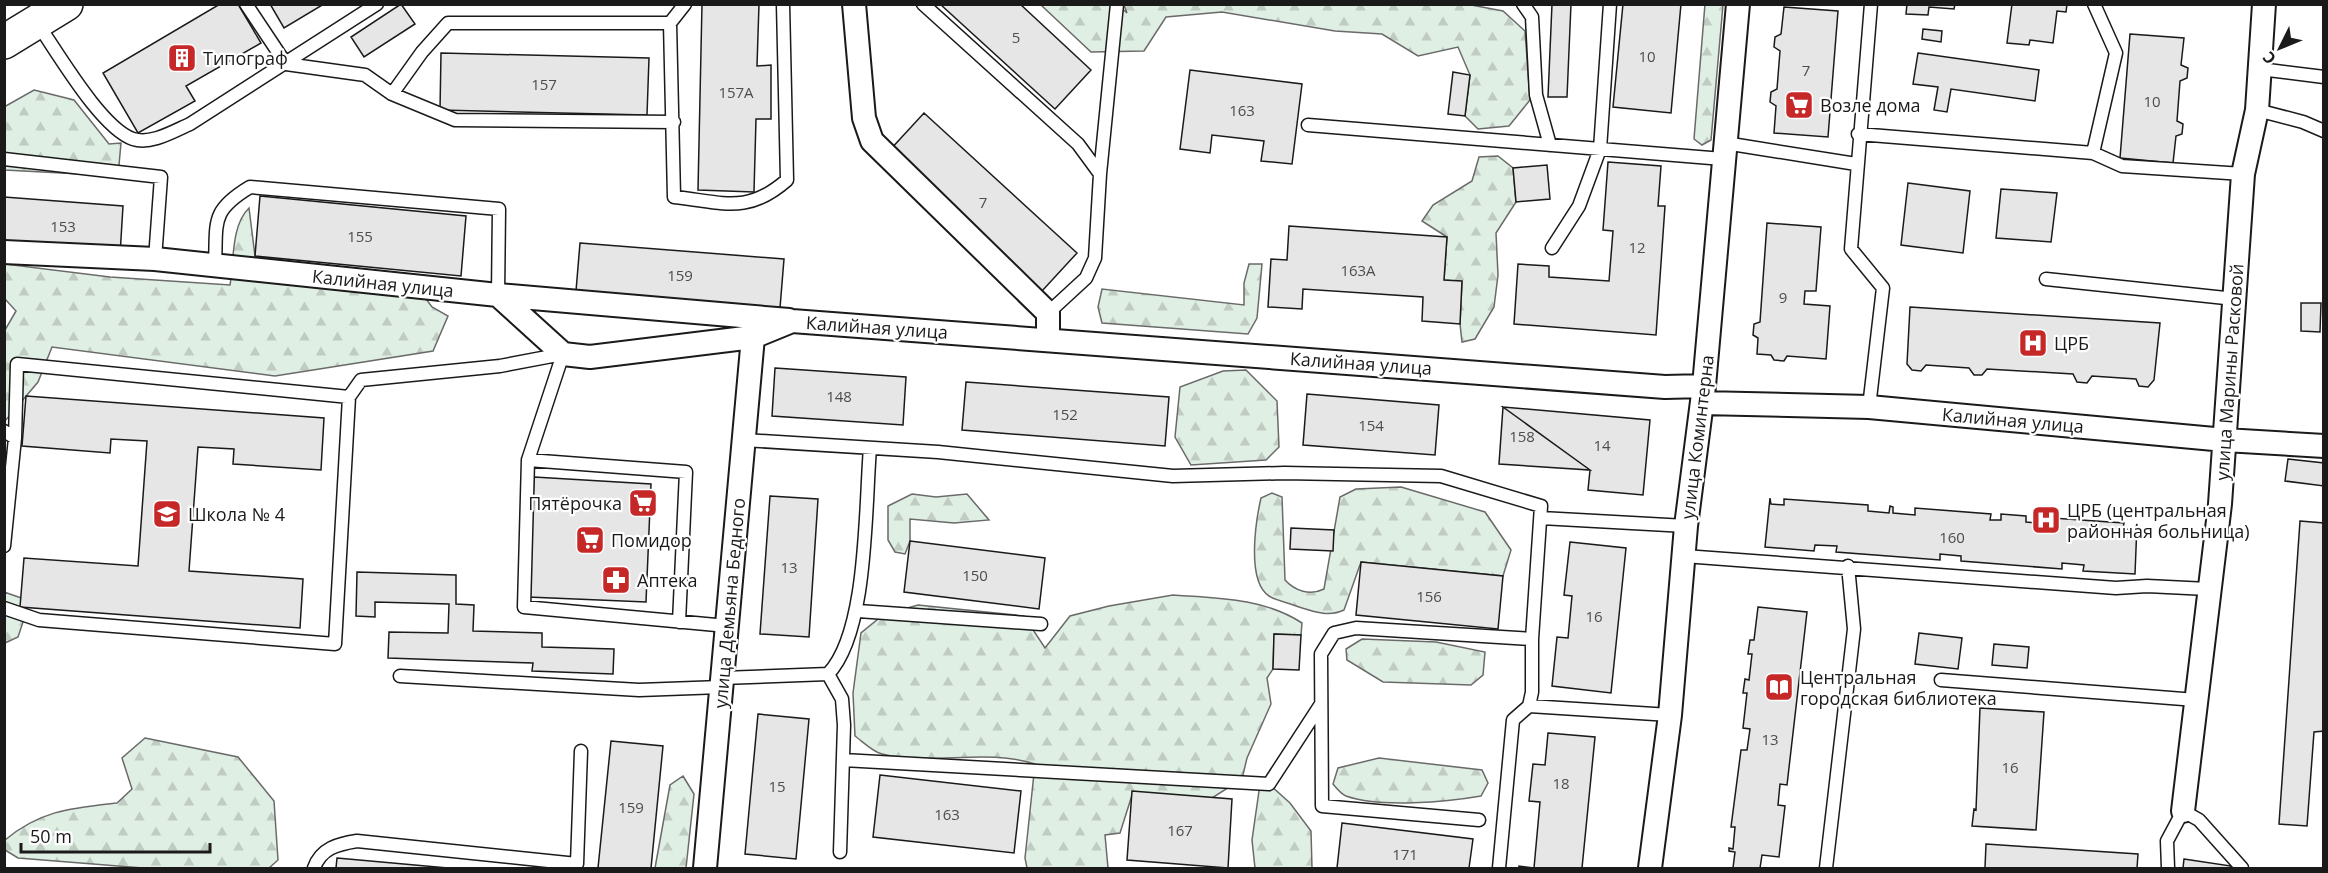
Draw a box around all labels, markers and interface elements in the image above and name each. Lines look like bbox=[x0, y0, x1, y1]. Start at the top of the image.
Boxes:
north arrow bbox=[2250, 18, 2310, 78]
house number: 5 bbox=[1012, 27, 1020, 47]
building icon: Типограф bbox=[166, 42, 198, 74]
place label: Типограф bbox=[203, 46, 288, 70]
house number: 10 bbox=[1638, 46, 1656, 66]
text: С bbox=[2258, 47, 2281, 69]
house number: 7 bbox=[1802, 60, 1810, 80]
house number: 157 bbox=[531, 74, 557, 94]
house number: 157А bbox=[718, 82, 754, 102]
supermarket icon: Возле дома bbox=[1783, 89, 1815, 121]
house number: 10 bbox=[2143, 91, 2161, 111]
place label: Возле дома bbox=[1820, 93, 1921, 117]
house number: 163 bbox=[1229, 100, 1255, 120]
house number: 7 bbox=[979, 192, 987, 212]
house number: 153 bbox=[50, 216, 76, 236]
house number: 155 bbox=[347, 226, 373, 246]
house number: 12 bbox=[1628, 237, 1646, 257]
house number: 163А bbox=[1340, 260, 1376, 280]
street label: улица Марины Расковой bbox=[2209, 263, 2249, 481]
street label: Калийная улица bbox=[311, 264, 455, 302]
house number: 159 bbox=[667, 265, 693, 285]
house number: 9 bbox=[1779, 287, 1787, 307]
street label: Калийная улица bbox=[805, 310, 949, 344]
hospital icon: ЦРБ bbox=[2017, 327, 2049, 359]
place label: ЦРБ bbox=[2054, 331, 2089, 355]
street label: Калийная улица bbox=[1289, 346, 1433, 380]
street label: улица Коминтерна bbox=[1675, 353, 1719, 521]
house number: 148 bbox=[826, 386, 852, 406]
street label: Калийная улица bbox=[1941, 402, 2085, 438]
house number: 152 bbox=[1052, 404, 1078, 424]
house number: 154 bbox=[1358, 415, 1384, 435]
house number: 158 bbox=[1509, 426, 1535, 446]
house number: 14 bbox=[1593, 435, 1611, 455]
supermarket icon: Пятёрочка bbox=[627, 487, 659, 519]
place label: Пятёрочка bbox=[528, 491, 622, 515]
street label: улица Демьяна Бедного bbox=[708, 497, 750, 709]
school or university icon: Школа № 4 bbox=[151, 498, 183, 530]
place label: ЦРБ (центральная районная больница) bbox=[2067, 498, 2250, 543]
place label: Школа № 4 bbox=[188, 502, 285, 526]
hospital icon: ЦРБ (центральная районная больница) bbox=[2030, 504, 2062, 536]
supermarket icon: Помидор bbox=[574, 524, 606, 556]
house number: 160 bbox=[1939, 527, 1965, 547]
place label: Помидор bbox=[611, 528, 692, 552]
house number: 13 bbox=[780, 557, 798, 577]
pharmacy icon: Аптека bbox=[600, 564, 632, 596]
house number: 150 bbox=[962, 565, 988, 585]
place label: Аптека bbox=[637, 568, 697, 592]
house number: 156 bbox=[1416, 586, 1442, 606]
house number: 16 bbox=[1585, 606, 1603, 626]
place label: Центральная городская библиотека bbox=[1800, 665, 1997, 710]
library icon: Центральная городская библиотека bbox=[1763, 671, 1795, 703]
house number: 13 bbox=[1761, 729, 1779, 749]
house number: 16 bbox=[2001, 757, 2019, 777]
house number: 18 bbox=[1552, 773, 1570, 793]
house number: 15 bbox=[768, 776, 786, 796]
house number: 159 bbox=[618, 797, 644, 817]
house number: 163 bbox=[934, 804, 960, 824]
scale bar bbox=[21, 816, 210, 854]
house number: 167 bbox=[1167, 820, 1193, 840]
text: 50 m bbox=[30, 824, 72, 848]
house number: 171 bbox=[1392, 844, 1418, 864]

